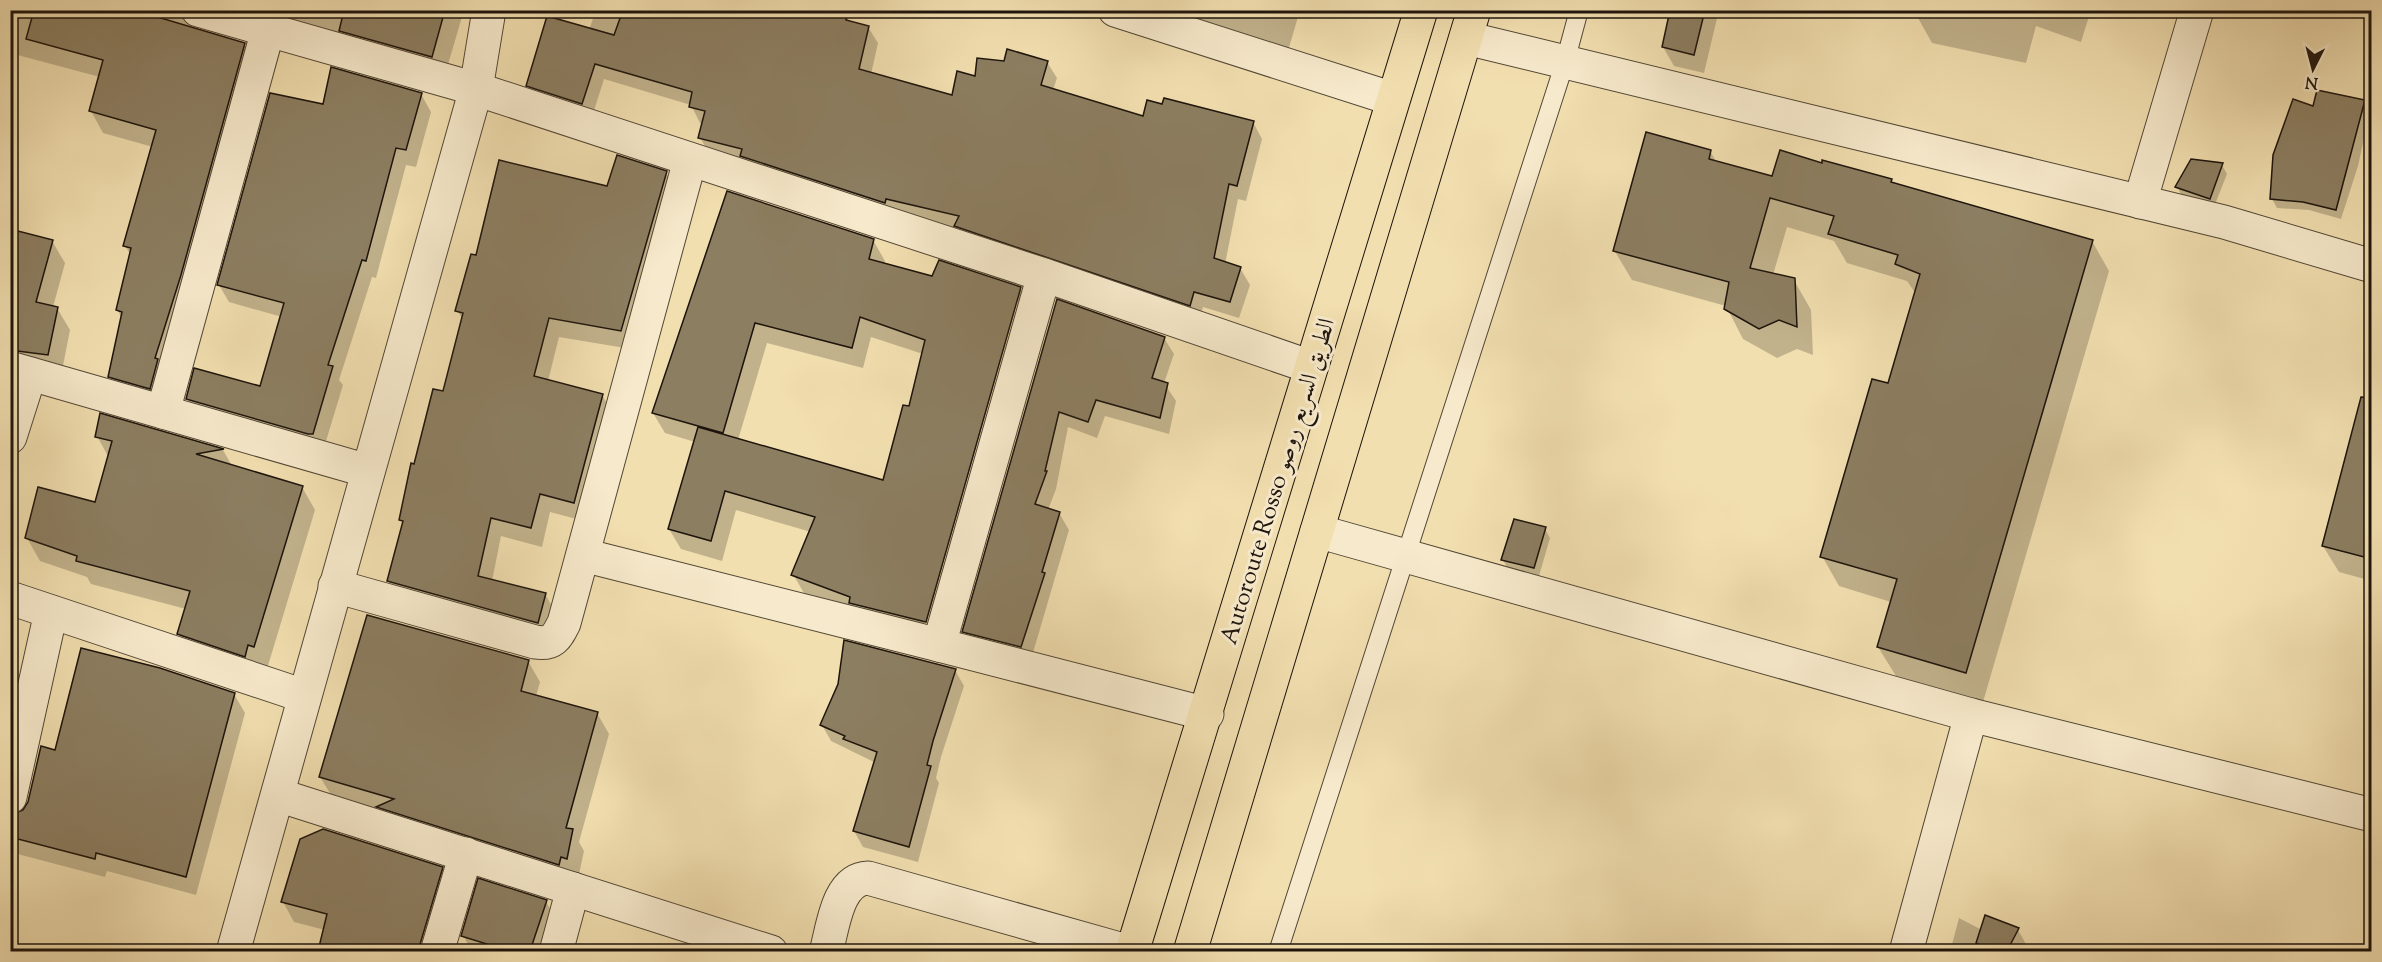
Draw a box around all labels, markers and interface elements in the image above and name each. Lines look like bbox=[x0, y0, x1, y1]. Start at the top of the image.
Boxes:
north arrow bbox=[2283, 39, 2343, 99]
text: N bbox=[2304, 69, 2319, 94]
street label: Autoroute Rosso الطريق السريع روصو bbox=[1213, 314, 1348, 650]

